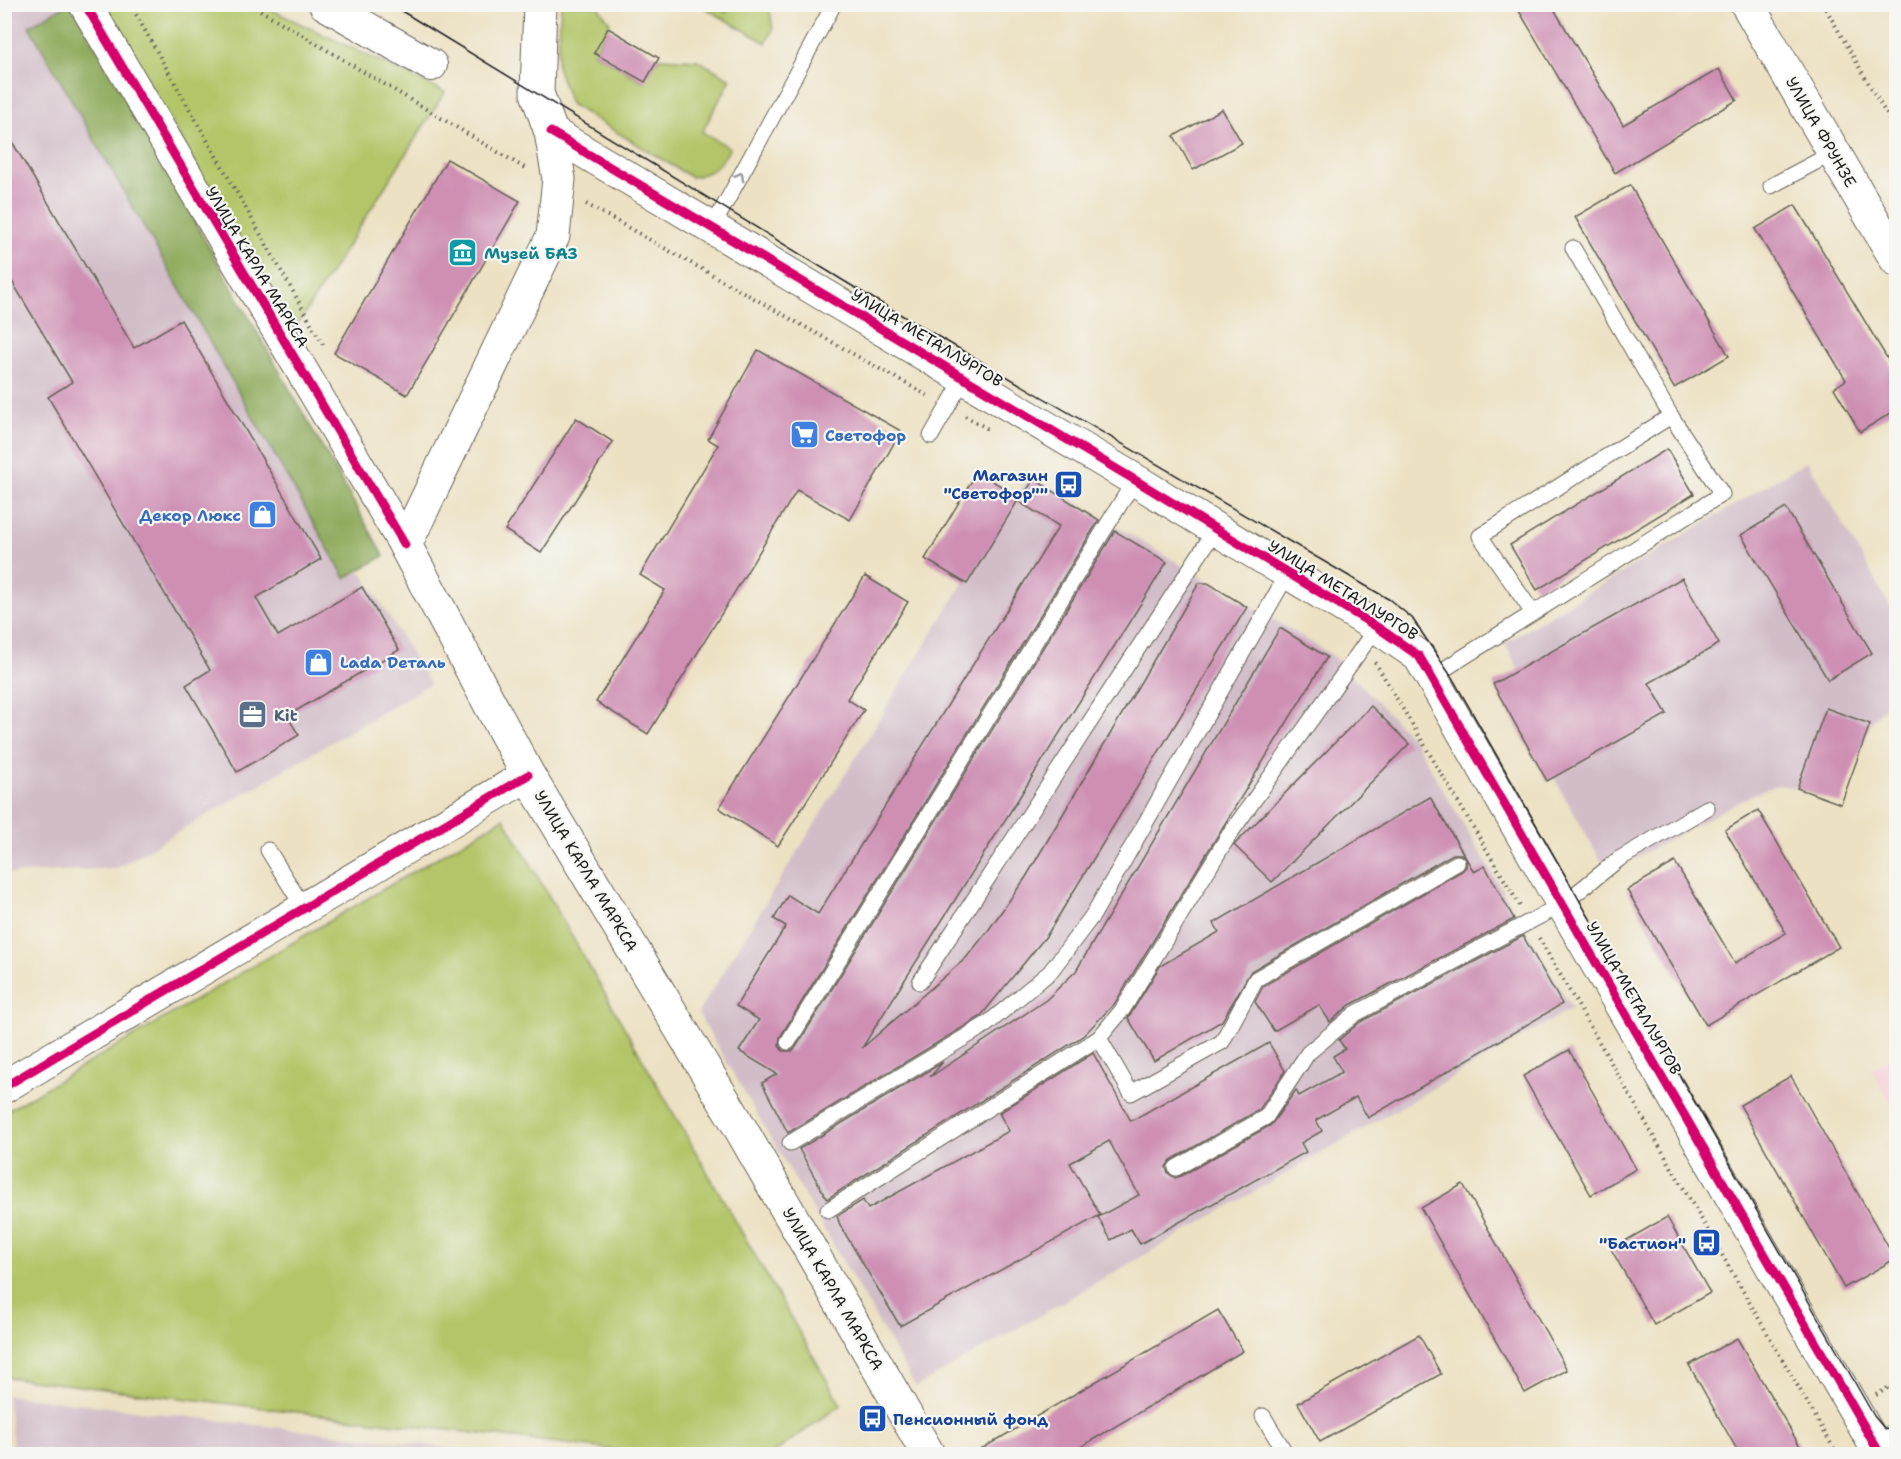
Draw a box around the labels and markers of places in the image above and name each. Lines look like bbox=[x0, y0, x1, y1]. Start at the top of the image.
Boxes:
museum icon: Музей БАЗ bbox=[447, 237, 479, 269]
place label: Музей БАЗ bbox=[484, 243, 578, 264]
supermarket icon: Светофор bbox=[788, 419, 820, 451]
place label: Светофор bbox=[825, 425, 907, 446]
place label: Магазин "Светофор"" bbox=[943, 465, 1048, 504]
bus stop icon: Магазин "Светофор"" bbox=[1053, 468, 1085, 500]
shop icon: Декор Люкс bbox=[246, 499, 278, 531]
place label: Декор Люкс bbox=[139, 505, 241, 526]
shop icon: Lada Dеталь bbox=[303, 646, 335, 678]
place label: Lada Dеталь bbox=[340, 652, 446, 673]
office icon: Kit bbox=[237, 699, 269, 731]
place label: Kit bbox=[274, 705, 298, 726]
bus stop icon: "Бастион" bbox=[1691, 1227, 1723, 1259]
place label: "Бастион" bbox=[1599, 1233, 1686, 1254]
bus stop icon: Пенсионный фонд bbox=[856, 1403, 888, 1435]
place label: Пенсионный фонд bbox=[893, 1409, 1049, 1430]

